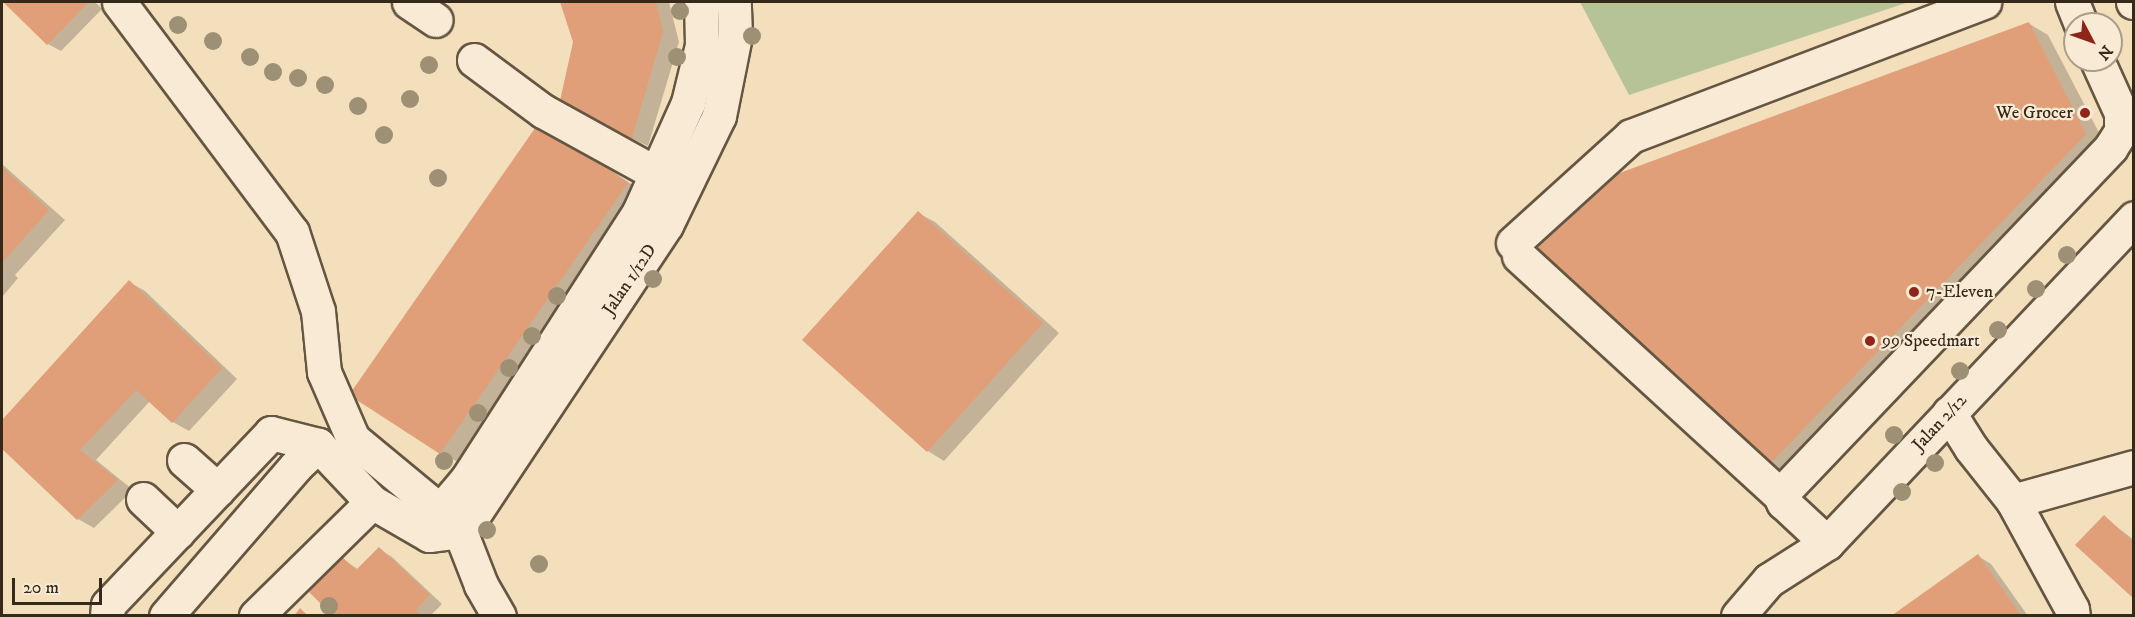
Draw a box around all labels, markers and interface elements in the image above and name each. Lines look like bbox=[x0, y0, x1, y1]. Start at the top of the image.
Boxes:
north arrow bbox=[2063, 12, 2123, 72]
text: N bbox=[2093, 41, 2117, 64]
place label: We Grocer bbox=[1996, 102, 2073, 124]
marker: We Grocer bbox=[2078, 106, 2092, 120]
street label: Jalan 1/12D bbox=[598, 240, 662, 320]
place label: 7-Eleven bbox=[1926, 281, 1993, 303]
marker: 7-Eleven bbox=[1907, 285, 1921, 299]
place label: 99 Speedmart bbox=[1882, 330, 1980, 352]
marker: 99 Speedmart bbox=[1863, 334, 1877, 348]
street label: Jalan 2/12 bbox=[1908, 390, 1972, 456]
scale bar bbox=[15, 566, 105, 604]
text: 20 m bbox=[23, 577, 59, 599]

